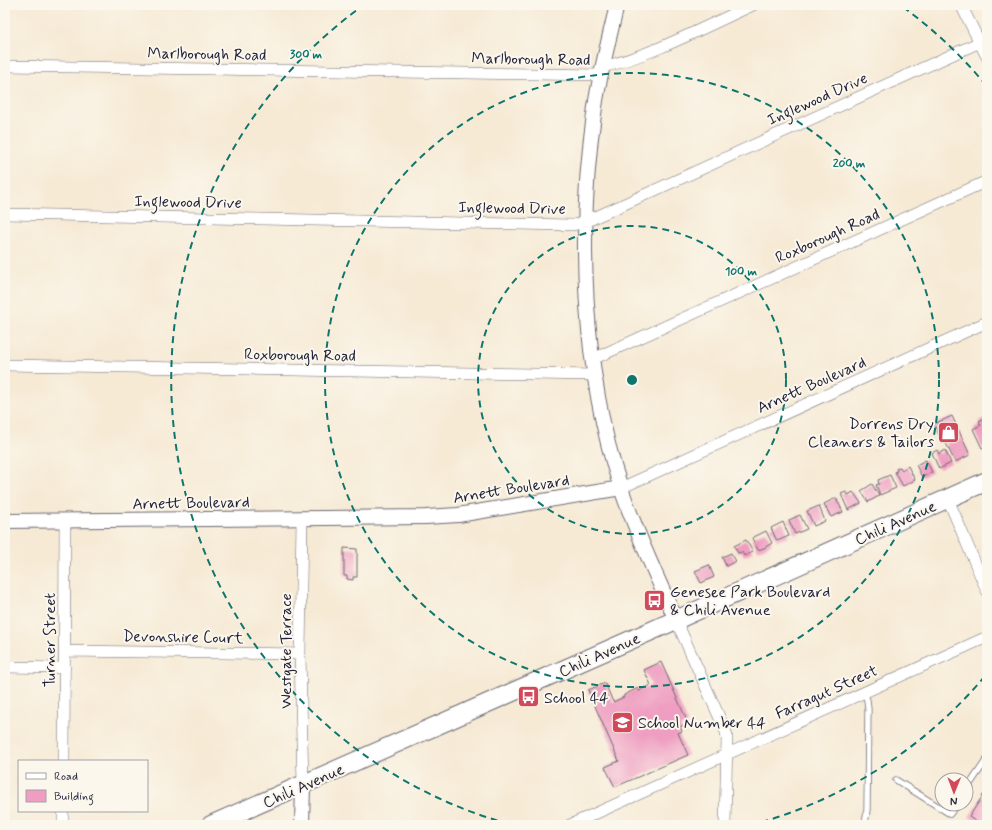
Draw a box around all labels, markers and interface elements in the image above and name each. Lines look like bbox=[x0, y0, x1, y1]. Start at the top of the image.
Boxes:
street label: Marlborough Road bbox=[147, 43, 267, 66]
text: 300 m bbox=[290, 47, 323, 63]
street label: Marlborough Road bbox=[471, 48, 591, 71]
street label: Inglewood Drive bbox=[764, 68, 871, 132]
text: 200 m bbox=[833, 156, 866, 172]
street label: Inglewood Drive bbox=[134, 191, 242, 215]
street label: Inglewood Drive bbox=[458, 197, 566, 221]
street label: Roxborough Road bbox=[772, 204, 883, 269]
text: 100 m bbox=[725, 264, 758, 280]
street label: Roxborough Road bbox=[244, 344, 356, 367]
street label: Arnett Boulevard bbox=[754, 352, 869, 419]
centre of rings bbox=[625, 373, 639, 387]
place label: Dorrens Dry Cleaners & Tailors bbox=[808, 414, 934, 453]
shop icon: Dorrens Dry Cleaners & Tailors bbox=[936, 419, 962, 445]
street label: Arnett Boulevard bbox=[452, 470, 571, 509]
street label: Arnett Boulevard bbox=[132, 492, 250, 515]
street label: Chili Avenue bbox=[852, 496, 940, 551]
place label: Genesee Park Boulevard & Chili Avenue bbox=[670, 582, 830, 621]
bus stop icon: Genesee Park Boulevard & Chili Avenue bbox=[641, 587, 667, 613]
street label: Turner Street bbox=[40, 593, 61, 687]
street label: Westgate Terrace bbox=[276, 593, 297, 709]
street label: Devonshire Court bbox=[123, 626, 244, 649]
street label: Chili Avenue bbox=[556, 628, 644, 683]
street label: Farragut Street bbox=[772, 660, 882, 724]
bus stop icon: School 44 bbox=[516, 684, 542, 710]
place label: School 44 bbox=[544, 688, 609, 709]
school or university icon: School Number 44 bbox=[610, 709, 636, 735]
place label: School Number 44 bbox=[638, 713, 766, 734]
street label: Chili Avenue bbox=[260, 759, 348, 814]
legend bbox=[18, 760, 148, 812]
text: Road bbox=[54, 769, 78, 785]
north arrow bbox=[934, 772, 974, 812]
text: Building bbox=[54, 789, 94, 806]
text: N bbox=[950, 794, 958, 808]

